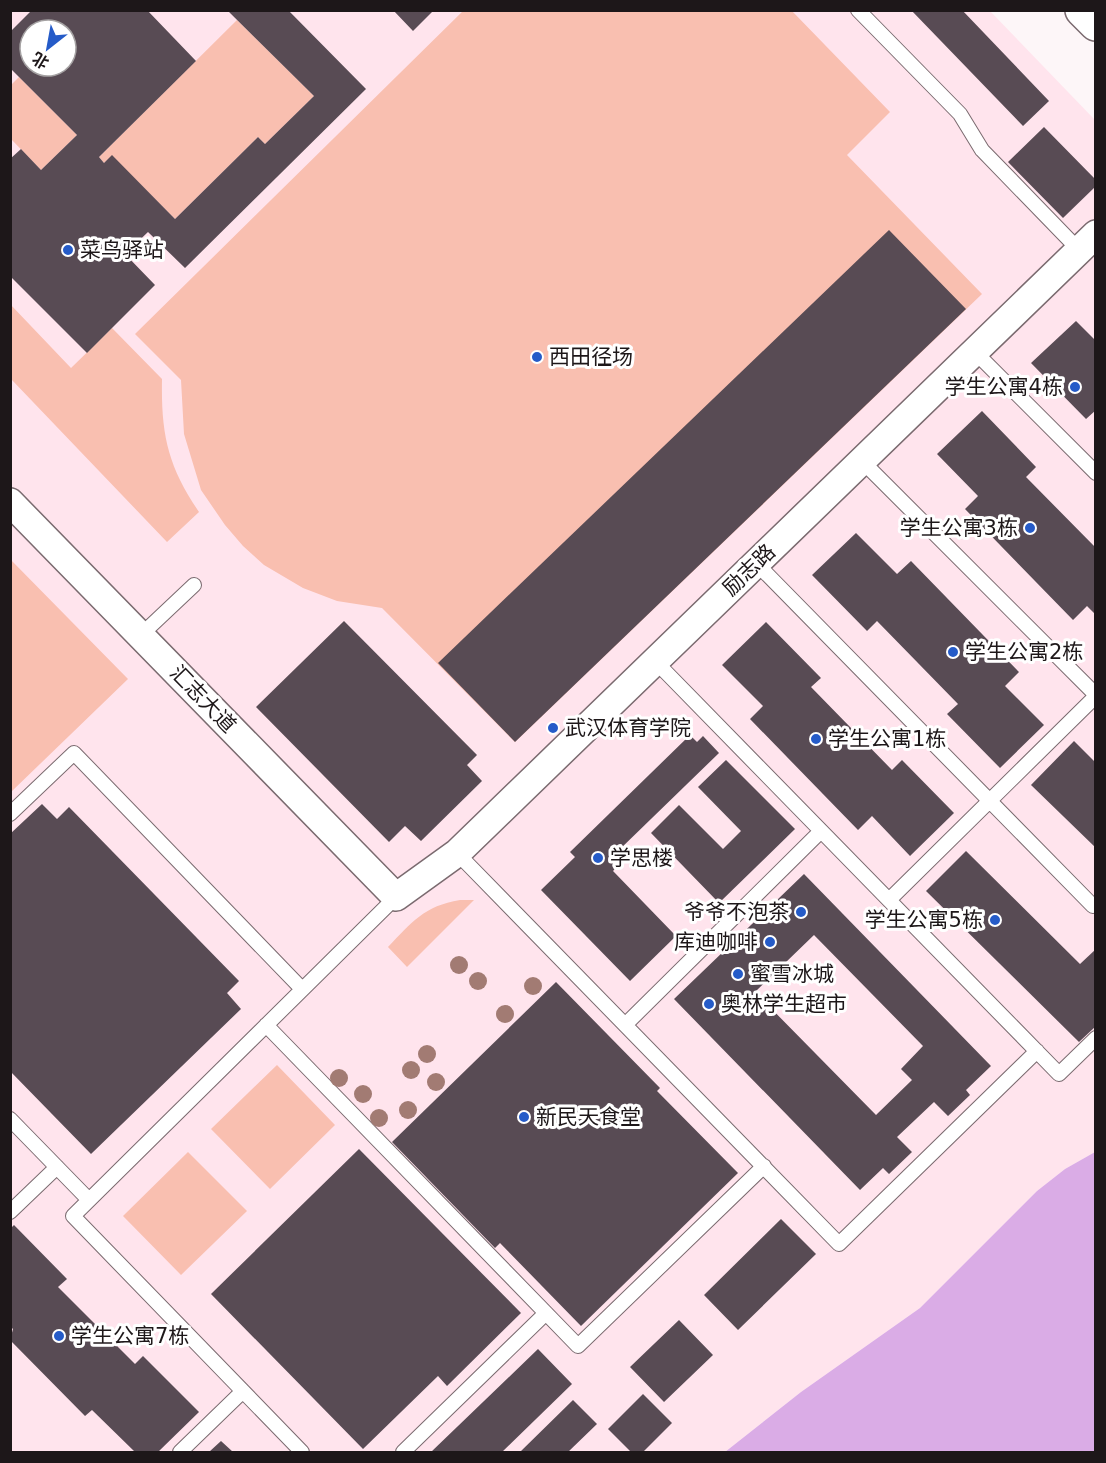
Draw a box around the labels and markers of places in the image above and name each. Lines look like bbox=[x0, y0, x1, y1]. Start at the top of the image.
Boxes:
place label: 菜鸟驿站 bbox=[80, 238, 164, 262]
marker: 菜鸟驿站 bbox=[61, 243, 75, 257]
place label: 西田径场 bbox=[549, 345, 633, 369]
marker: 西田径场 bbox=[530, 350, 544, 364]
place label: 学生公寓4栋 bbox=[945, 375, 1063, 399]
marker: 学生公寓4栋 bbox=[1068, 380, 1082, 394]
place label: 学生公寓3栋 bbox=[900, 516, 1018, 540]
marker: 学生公寓3栋 bbox=[1023, 521, 1037, 535]
place label: 学生公寓2栋 bbox=[965, 640, 1083, 664]
marker: 学生公寓2栋 bbox=[946, 645, 960, 659]
place label: 武汉体育学院 bbox=[565, 716, 691, 740]
marker: 武汉体育学院 bbox=[546, 721, 560, 735]
place label: 学生公寓1栋 bbox=[828, 727, 946, 751]
marker: 学生公寓1栋 bbox=[809, 732, 823, 746]
place label: 学思楼 bbox=[610, 846, 673, 870]
marker: 学思楼 bbox=[591, 851, 605, 865]
place label: 爷爷不泡茶 bbox=[684, 900, 789, 924]
marker: 爷爷不泡茶 bbox=[794, 905, 808, 919]
place label: 学生公寓5栋 bbox=[865, 908, 983, 932]
marker: 学生公寓5栋 bbox=[988, 913, 1002, 927]
place label: 库迪咖啡 bbox=[674, 930, 758, 954]
marker: 库迪咖啡 bbox=[763, 935, 777, 949]
place label: 蜜雪冰城 bbox=[750, 962, 834, 986]
marker: 蜜雪冰城 bbox=[731, 967, 745, 981]
place label: 奥林学生超市 bbox=[721, 992, 847, 1016]
marker: 奥林学生超市 bbox=[702, 997, 716, 1011]
place label: 新民天食堂 bbox=[536, 1105, 641, 1129]
marker: 新民天食堂 bbox=[517, 1110, 531, 1124]
place label: 学生公寓7栋 bbox=[71, 1324, 189, 1348]
marker: 学生公寓7栋 bbox=[52, 1329, 66, 1343]

